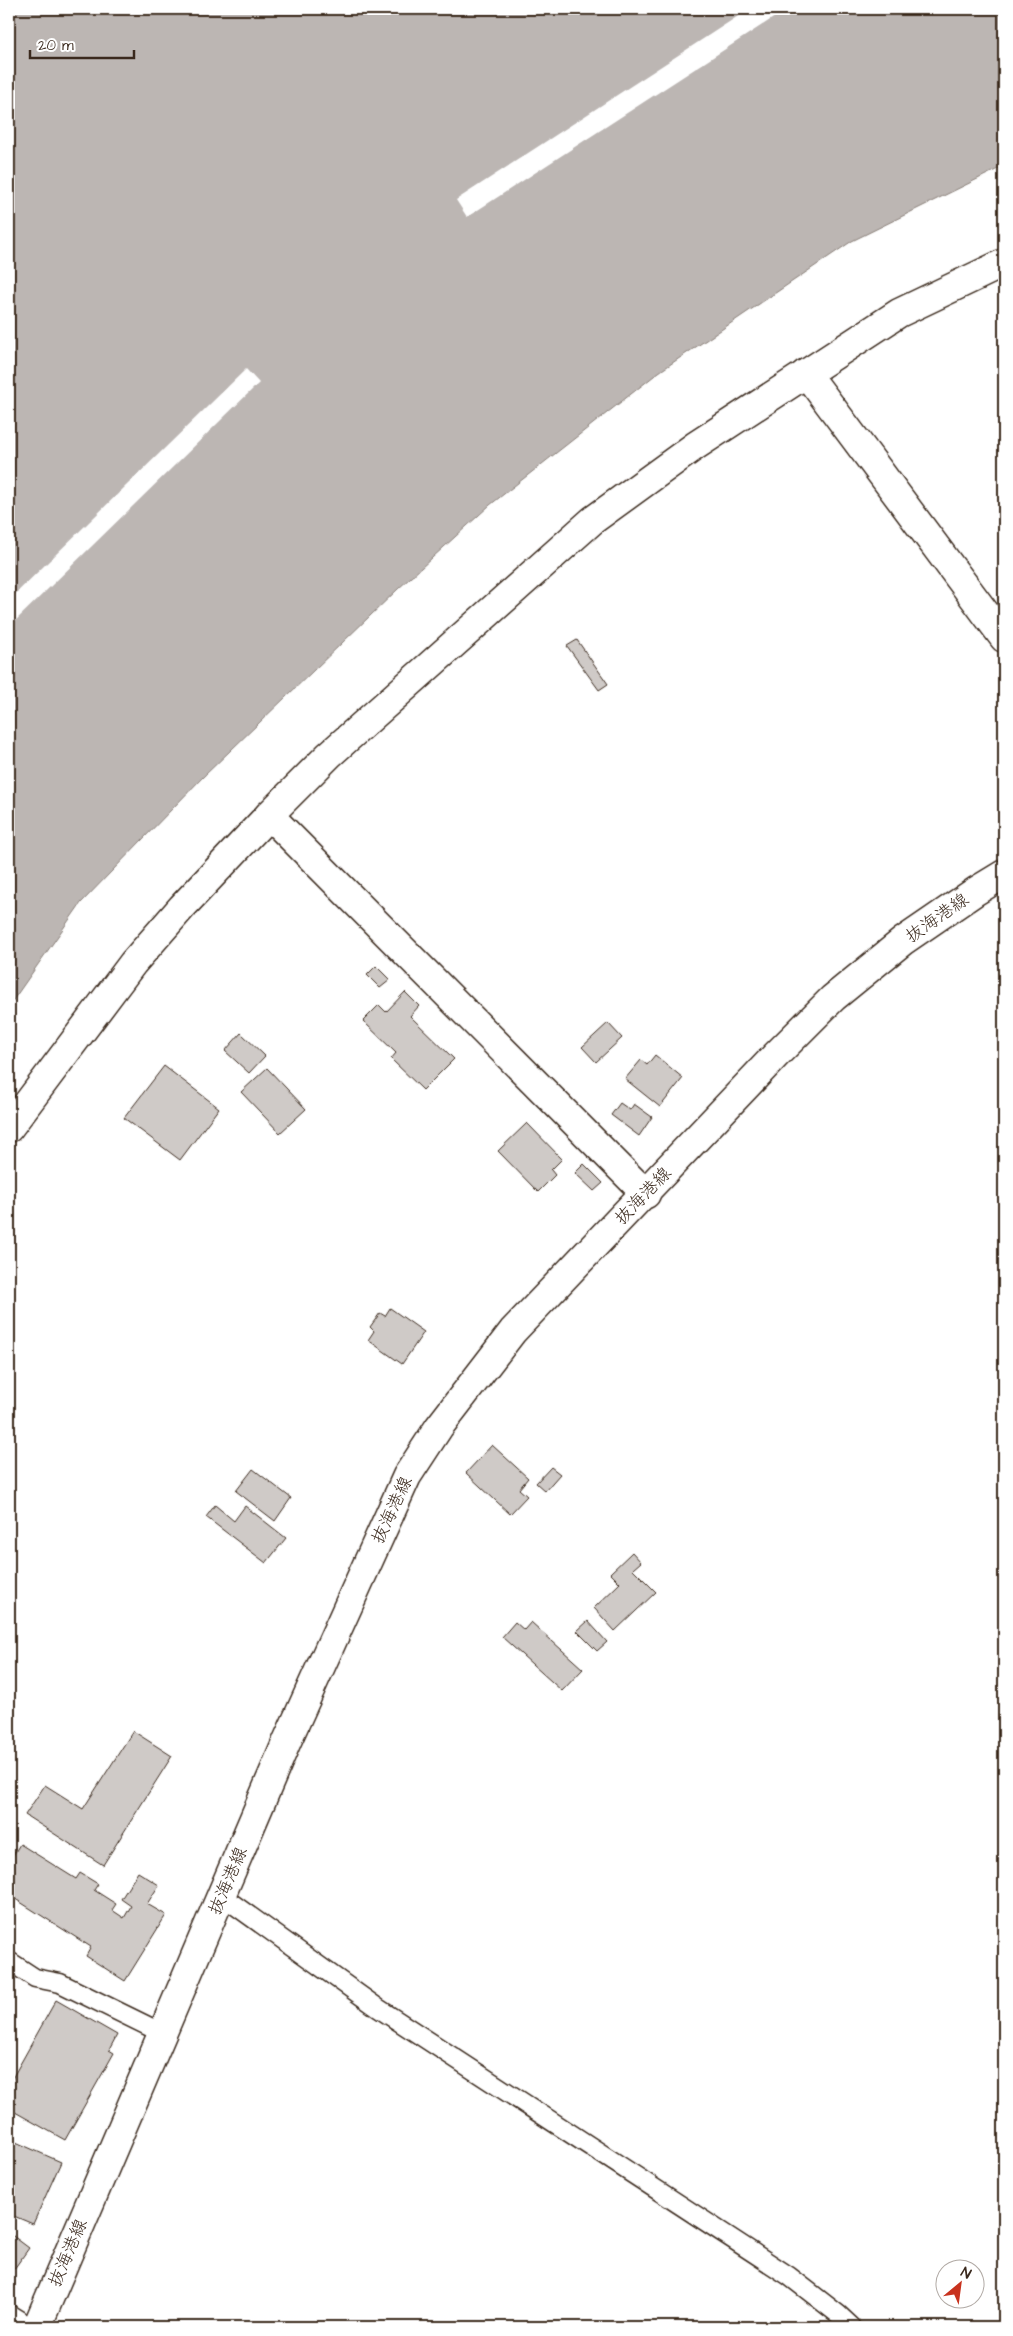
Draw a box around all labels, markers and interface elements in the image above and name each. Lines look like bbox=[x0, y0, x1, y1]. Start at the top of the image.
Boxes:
scale bar bbox=[30, 28, 134, 60]
text: 20 m bbox=[38, 35, 74, 56]
street label: 抜海港線 bbox=[900, 887, 974, 949]
street label: 抜海港線 bbox=[609, 1161, 677, 1231]
street label: 抜海港線 bbox=[365, 1472, 419, 1548]
street label: 抜海港線 bbox=[202, 1843, 254, 1919]
street label: 抜海港線 bbox=[42, 2215, 94, 2291]
north arrow bbox=[936, 2258, 986, 2308]
text: N bbox=[957, 2263, 975, 2284]

